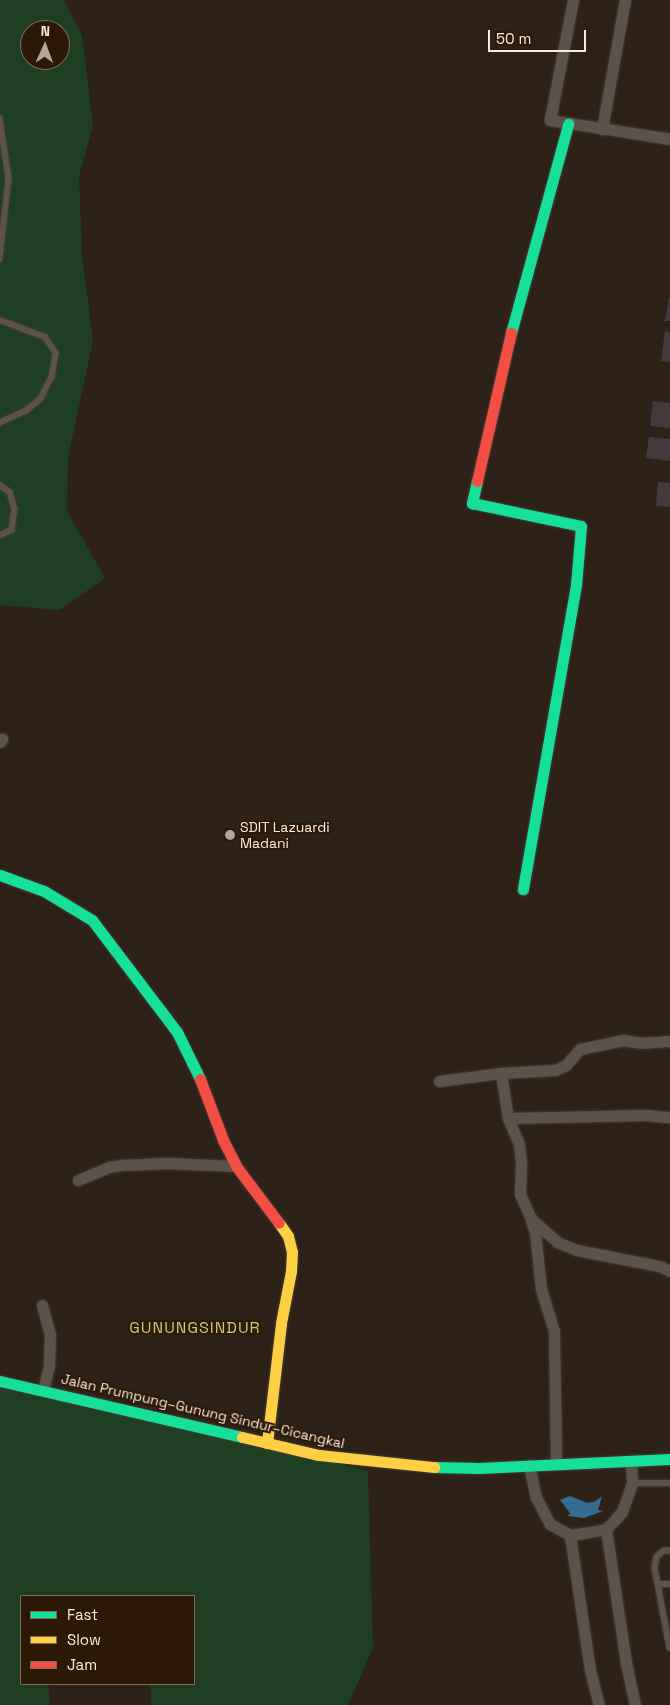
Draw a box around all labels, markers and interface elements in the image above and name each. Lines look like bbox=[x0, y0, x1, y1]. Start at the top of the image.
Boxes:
north arrow bbox=[20, 20, 70, 70]
scale bar bbox=[490, 20, 588, 52]
text: N bbox=[40, 22, 50, 40]
text: 50 m bbox=[496, 29, 531, 48]
place label: SDIT Lazuardi Madani bbox=[240, 819, 330, 852]
marker: SDIT Lazuardi Madani bbox=[224, 829, 236, 841]
district label: GUNUNGSINDUR bbox=[128, 1318, 262, 1338]
street label: Jalan Prumpung–Gunung Sindur–Cicangkal bbox=[60, 1370, 346, 1452]
legend bbox=[20, 1595, 195, 1685]
text: Fast bbox=[67, 1605, 98, 1624]
text: Slow bbox=[67, 1630, 101, 1649]
text: Jam bbox=[67, 1655, 97, 1674]

